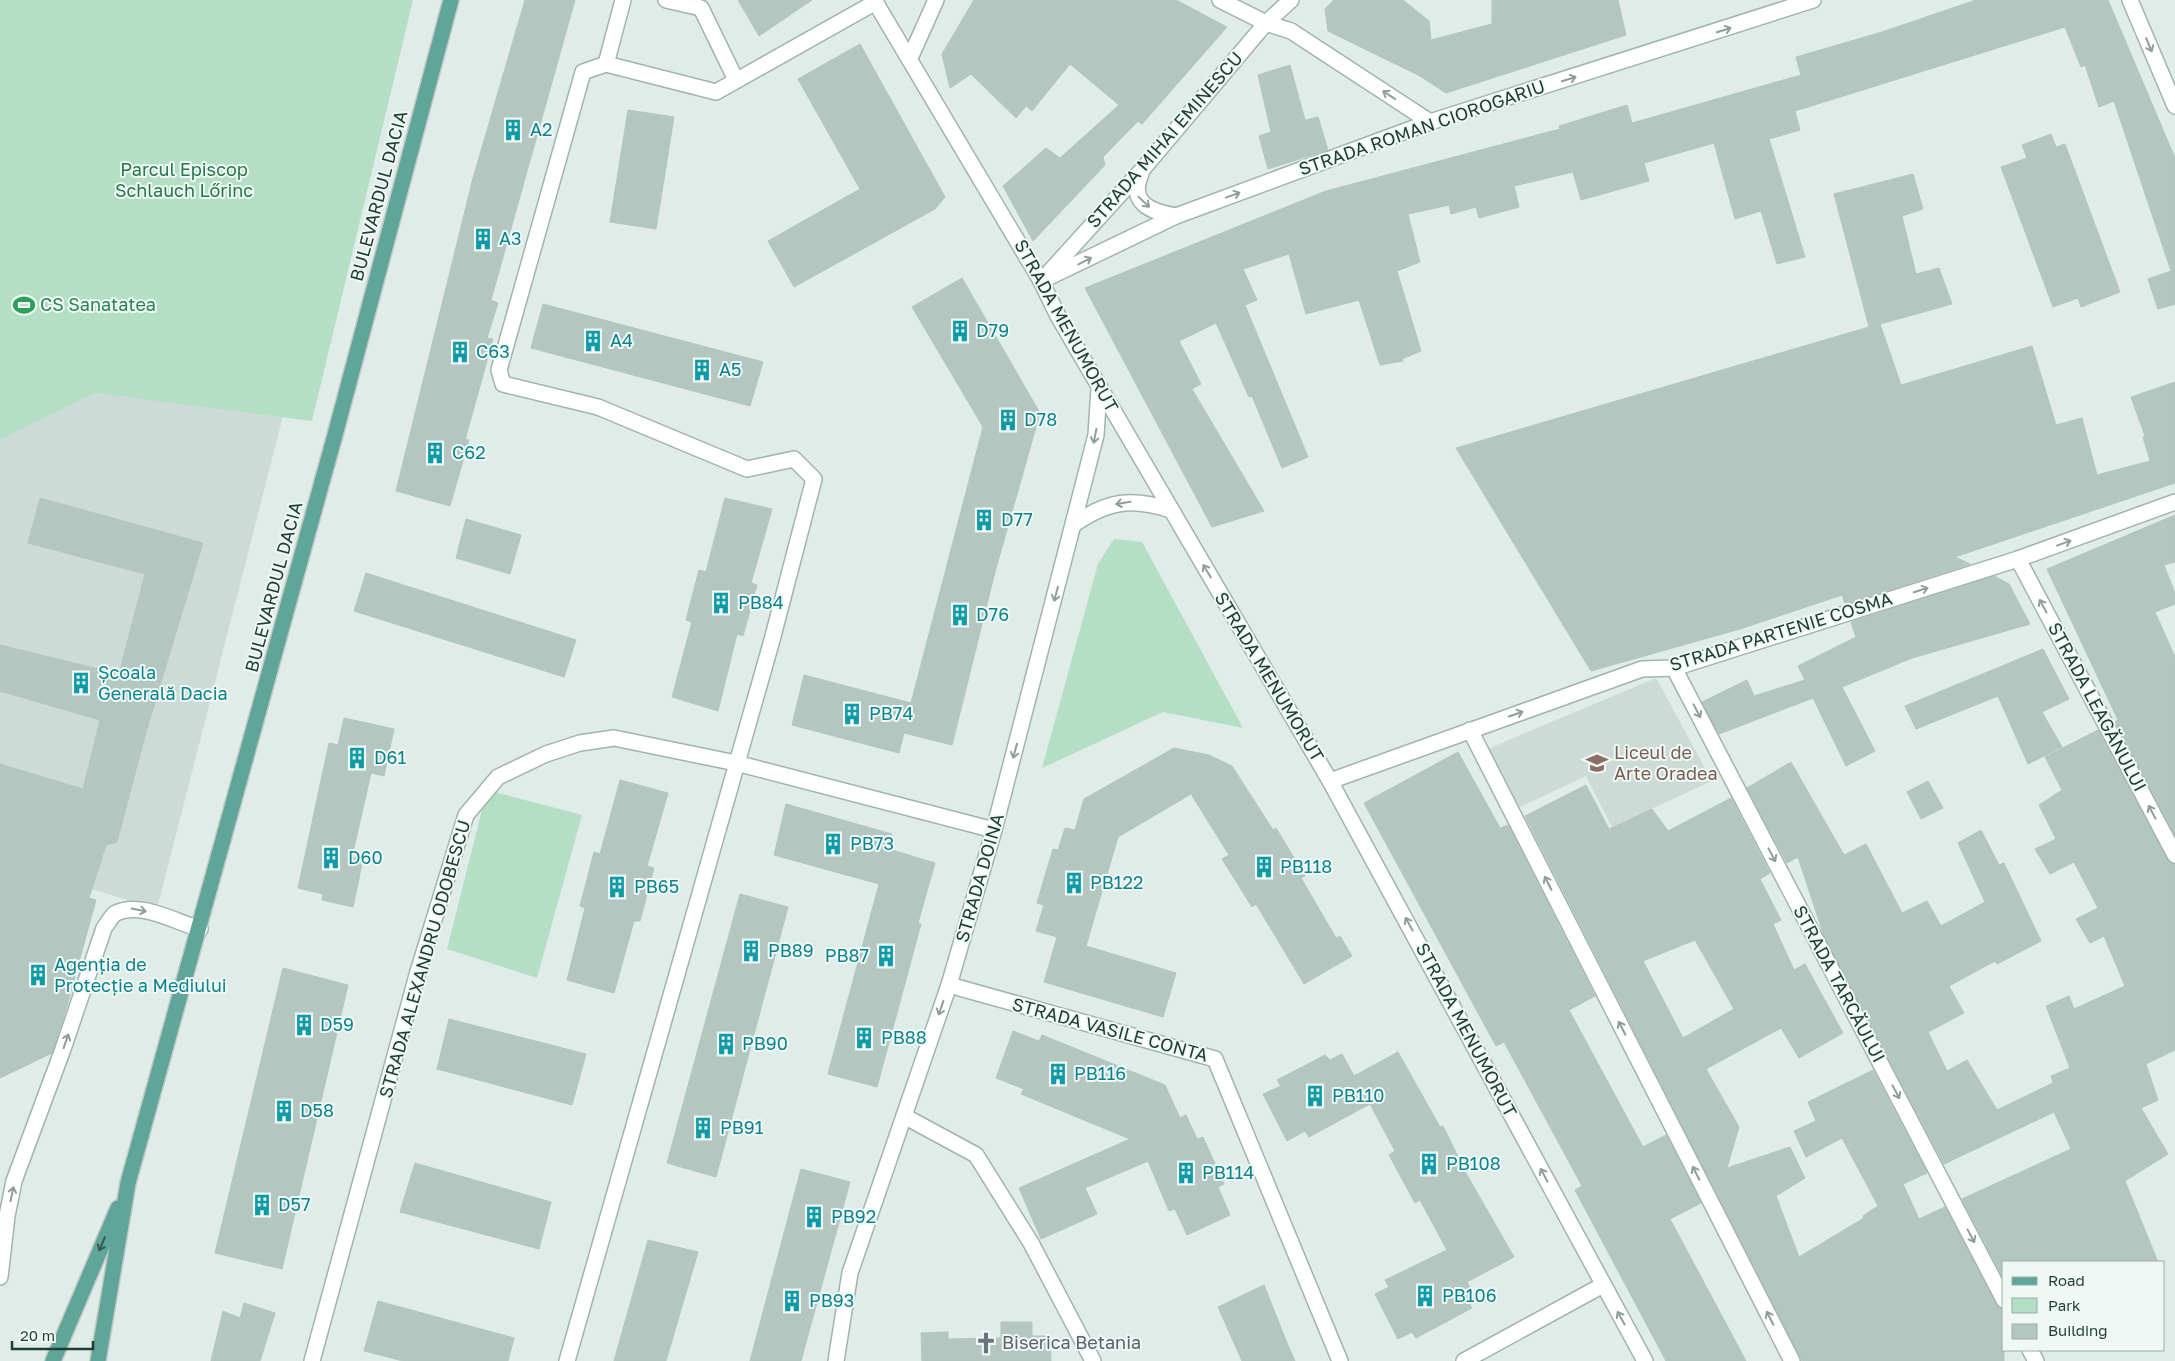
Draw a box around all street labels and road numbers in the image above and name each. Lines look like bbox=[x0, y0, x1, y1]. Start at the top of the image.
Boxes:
street label: STRADA MIHAI EMINESCU bbox=[1082, 47, 1247, 232]
street label: STRADA ROMAN CIOROGARIU bbox=[1296, 74, 1548, 180]
street label: BULEVARDUL DACIA bbox=[345, 108, 411, 283]
street label: STRADA MENUMORUT bbox=[1010, 235, 1124, 416]
street label: BULEVARDUL DACIA bbox=[240, 499, 306, 674]
street label: STRADA PARTENIE COSMA bbox=[1667, 587, 1895, 675]
street label: STRADA MENUMORUT bbox=[1210, 588, 1329, 765]
street label: STRADA LEAGĂNULUI bbox=[2044, 618, 2152, 795]
street label: STRADA DOINA bbox=[950, 811, 1008, 945]
street label: STRADA ALEXANDRU ODOBESCU bbox=[374, 817, 474, 1100]
street label: STRADA TARCĂULUI bbox=[1789, 901, 1891, 1066]
street label: STRADA MENUMORUT bbox=[1412, 939, 1522, 1120]
street label: STRADA VASILE CONTA bbox=[1010, 992, 1211, 1066]

